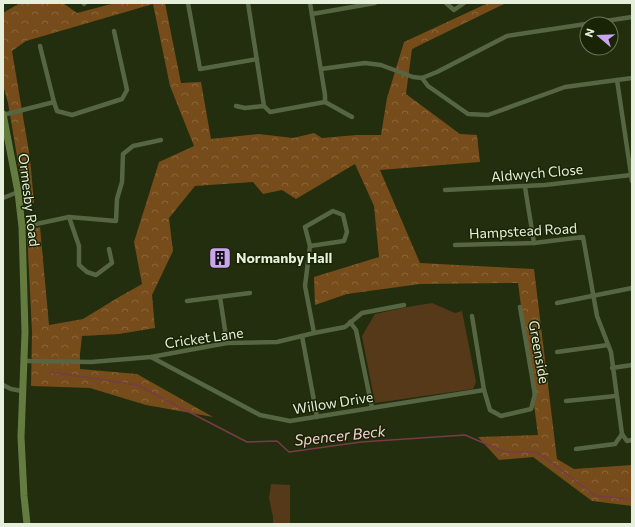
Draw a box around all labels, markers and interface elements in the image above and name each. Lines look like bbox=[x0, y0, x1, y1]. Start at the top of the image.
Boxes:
north arrow bbox=[579, 16, 619, 56]
text: N bbox=[582, 27, 597, 39]
street label: Ormesby Road bbox=[15, 152, 44, 247]
street label: Aldwych Close bbox=[490, 160, 584, 185]
street label: Hampstead Road bbox=[468, 219, 578, 242]
building icon: Normanby Hall bbox=[207, 245, 233, 271]
place label: Normanby Hall bbox=[236, 249, 332, 266]
street label: Greenside bbox=[526, 319, 553, 385]
street label: Cricket Lane bbox=[163, 324, 244, 351]
street label: Willow Drive bbox=[292, 388, 374, 417]
water label: Spencer Beck bbox=[293, 421, 387, 449]

